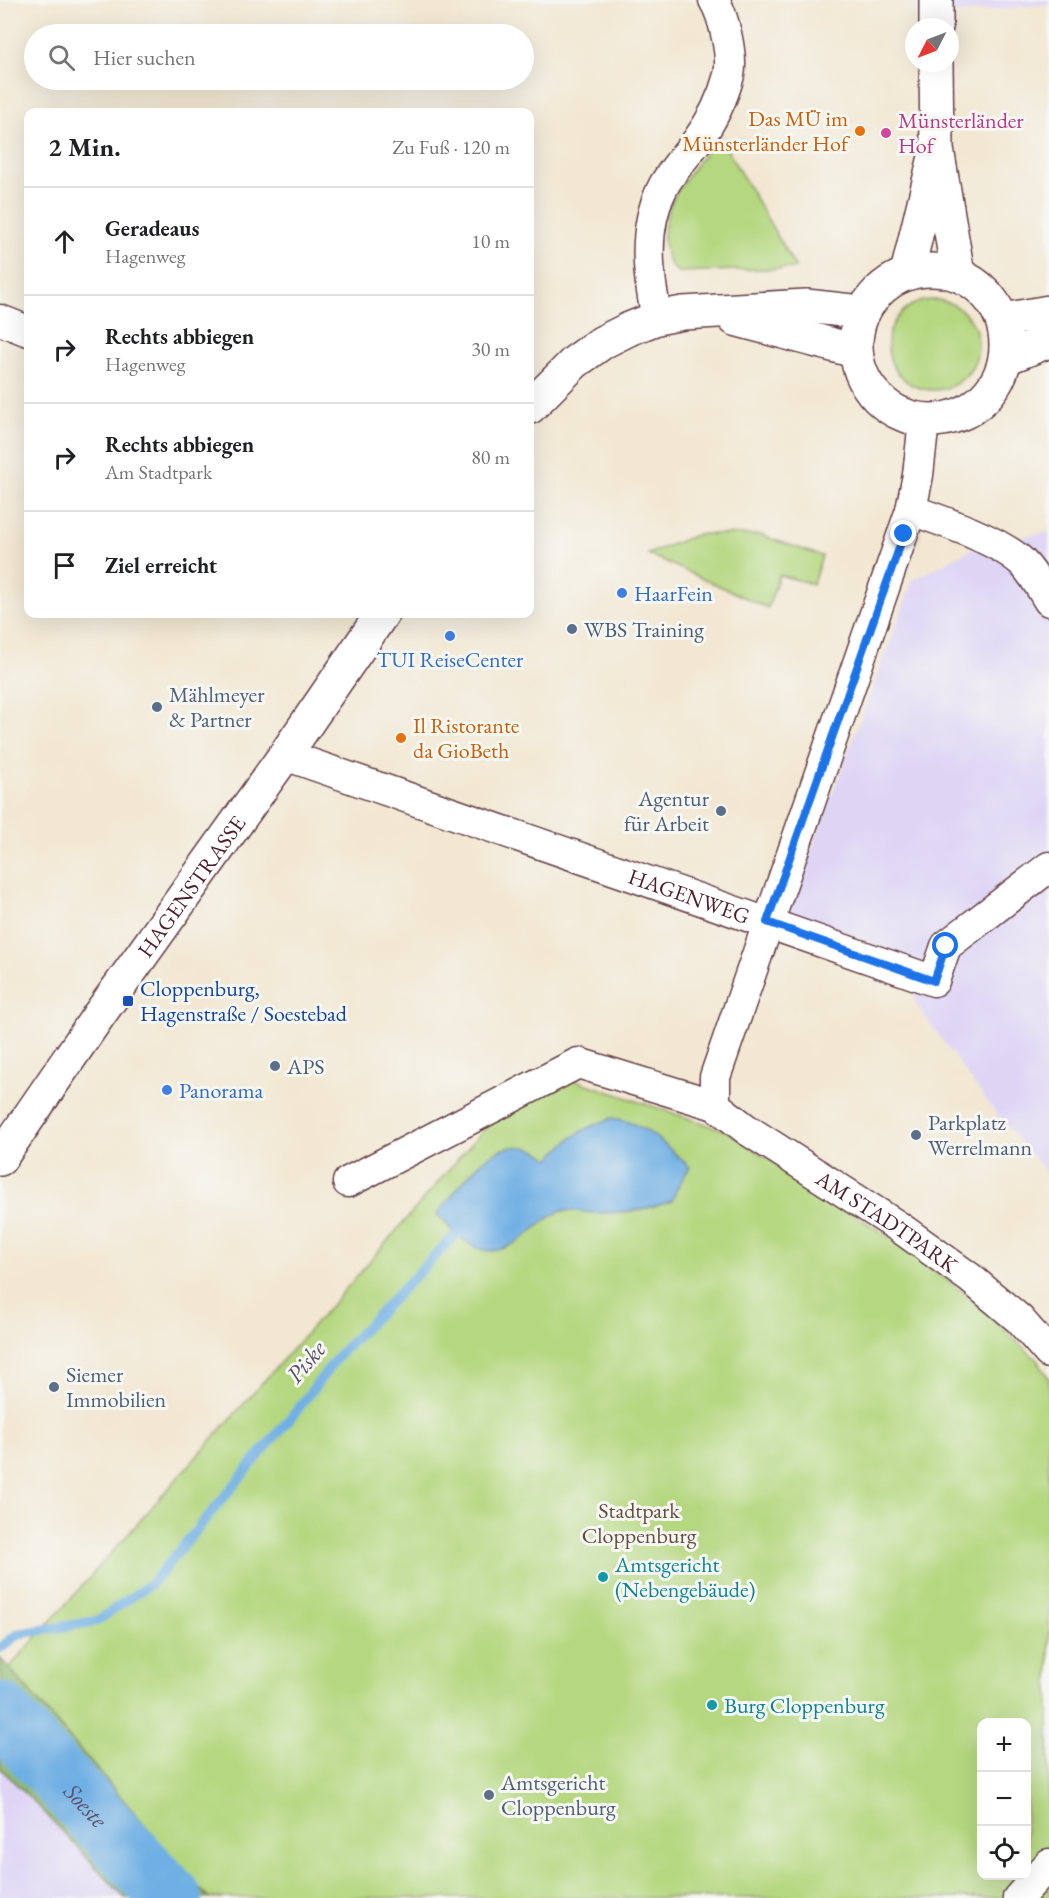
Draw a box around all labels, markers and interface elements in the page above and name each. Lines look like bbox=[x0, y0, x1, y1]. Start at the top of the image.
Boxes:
north arrow bbox=[905, 18, 959, 72]
search box bbox=[24, 24, 534, 90]
icon: search bbox=[45, 41, 78, 74]
text: Hier suchen bbox=[93, 43, 196, 72]
place label: Das MÜ im Münsterländer Hof bbox=[682, 104, 851, 158]
place label: Münsterländer Hof bbox=[898, 106, 1024, 160]
marker: Das MÜ im Münsterländer Hof bbox=[853, 124, 867, 138]
marker: Münsterländer Hof bbox=[879, 126, 893, 140]
text: 2 Min. bbox=[48, 130, 121, 164]
text: Zu Fuß · 120 m bbox=[392, 134, 510, 160]
text: Geradeaus bbox=[105, 214, 199, 243]
icon: ahead bbox=[48, 225, 81, 258]
text: 10 m bbox=[471, 228, 510, 254]
text: Hagenweg bbox=[105, 243, 185, 269]
text: Rechts abbiegen bbox=[105, 322, 254, 351]
icon: right bbox=[48, 333, 81, 366]
text: 30 m bbox=[471, 336, 510, 362]
text: Hagenweg bbox=[105, 351, 185, 377]
text: Rechts abbiegen bbox=[105, 430, 254, 459]
icon: right bbox=[48, 441, 81, 474]
text: 80 m bbox=[471, 444, 510, 470]
text: Am Stadtpark bbox=[105, 459, 212, 485]
route end bbox=[890, 520, 916, 546]
icon: arrive bbox=[48, 549, 81, 582]
text: Ziel erreicht bbox=[105, 551, 217, 580]
place label: HaarFein bbox=[634, 579, 713, 608]
marker: HaarFein bbox=[615, 586, 629, 600]
place label: WBS Training bbox=[584, 615, 704, 644]
marker: WBS Training bbox=[565, 622, 579, 636]
marker: TUI ReiseCenter bbox=[443, 629, 457, 643]
place label: TUI ReiseCenter bbox=[377, 645, 524, 674]
place label: Mählmeyer & Partner bbox=[169, 680, 265, 734]
marker: Mählmeyer & Partner bbox=[150, 700, 164, 714]
place label: Il Ristorante da GioBeth bbox=[413, 711, 520, 765]
marker: Il Ristorante da GioBeth bbox=[394, 731, 408, 745]
place label: Agentur für Arbeit bbox=[624, 784, 710, 838]
marker: Agentur für Arbeit bbox=[714, 804, 728, 818]
street label: HAGENSTRASSE bbox=[131, 810, 252, 963]
street label: HAGENWEG bbox=[624, 862, 754, 931]
route start bbox=[932, 932, 958, 958]
place label: Cloppenburg, Hagenstraße / Soestebad bbox=[140, 974, 348, 1028]
marker: Cloppenburg, Hagenstraße / Soestebad bbox=[121, 994, 135, 1008]
place label: APS bbox=[286, 1052, 325, 1081]
marker: APS bbox=[268, 1059, 282, 1073]
place label: Panorama bbox=[179, 1076, 264, 1105]
marker: Panorama bbox=[160, 1083, 174, 1097]
place label: Parkplatz Werrelmann bbox=[928, 1108, 1033, 1162]
marker: Parkplatz Werrelmann bbox=[909, 1128, 923, 1142]
street label: AM STADTPARK bbox=[810, 1163, 964, 1280]
water label: Piske bbox=[279, 1333, 333, 1389]
place label: Siemer Immobilien bbox=[66, 1360, 167, 1414]
marker: Siemer Immobilien bbox=[47, 1380, 61, 1394]
park label: Stadtpark Cloppenburg bbox=[582, 1496, 697, 1550]
place label: Amtsgericht (Nebengebäude) bbox=[614, 1550, 756, 1604]
marker: Amtsgericht (Nebengebäude) bbox=[596, 1570, 610, 1584]
place label: Burg Cloppenburg bbox=[724, 1691, 885, 1720]
marker: Burg Cloppenburg bbox=[705, 1698, 719, 1712]
map controls bbox=[977, 1718, 1031, 1880]
button: + bbox=[977, 1718, 1031, 1772]
place label: Amtsgericht Cloppenburg bbox=[500, 1768, 616, 1822]
button: − bbox=[977, 1772, 1031, 1826]
water label: Soeste bbox=[57, 1775, 115, 1835]
marker: Amtsgericht Cloppenburg bbox=[482, 1788, 496, 1802]
button: locate bbox=[977, 1826, 1031, 1880]

